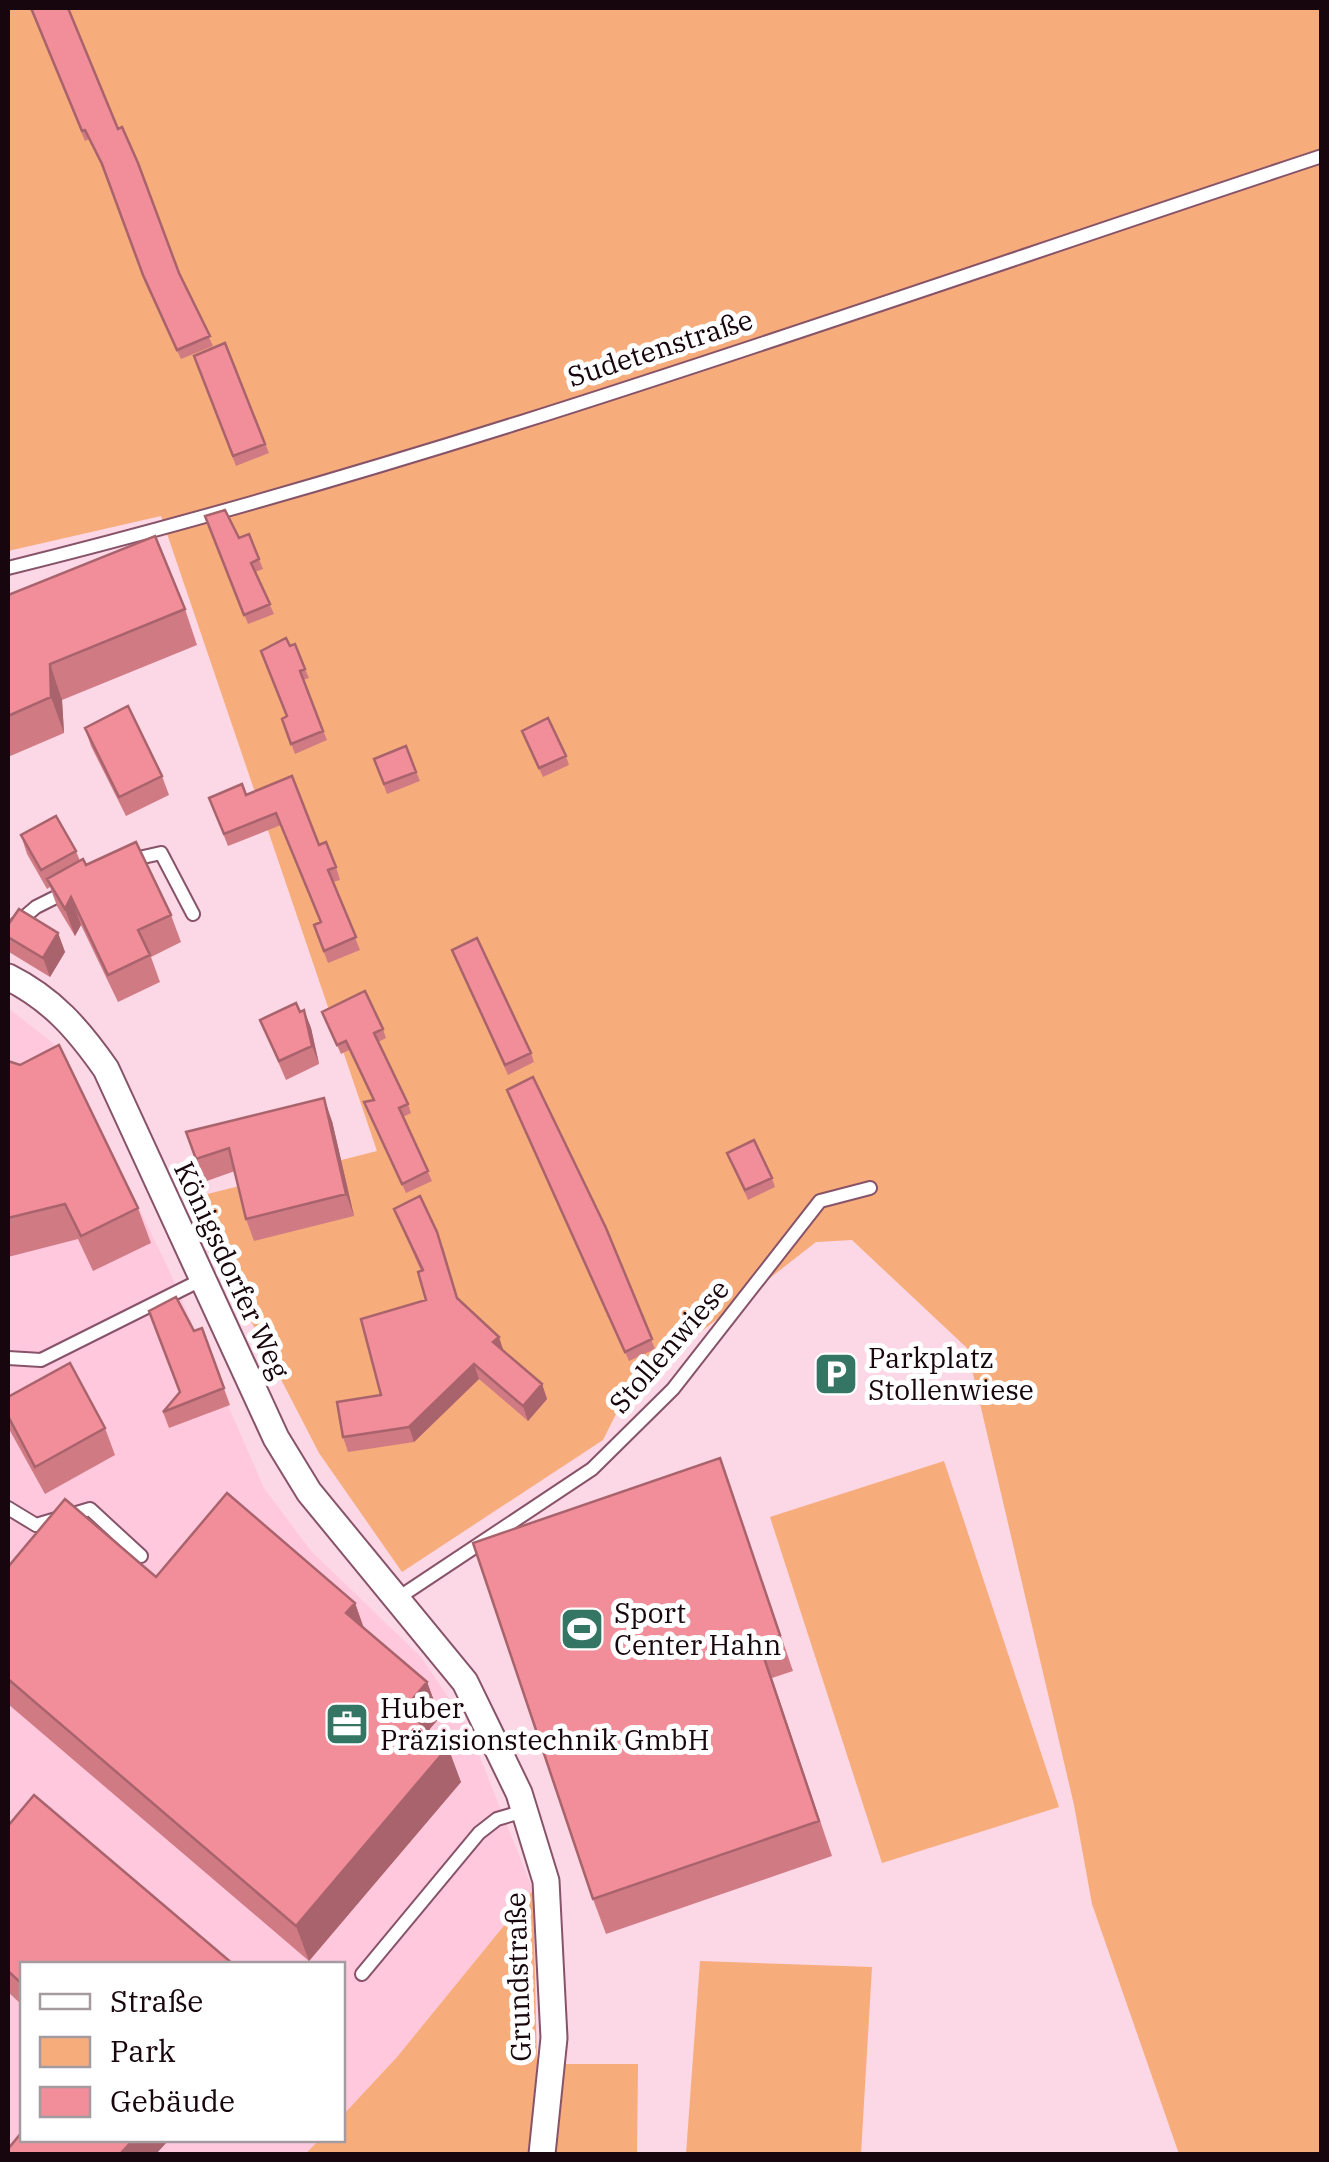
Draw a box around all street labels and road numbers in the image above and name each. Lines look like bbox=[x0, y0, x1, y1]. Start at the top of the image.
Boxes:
street label: Sudetenstraße bbox=[563, 300, 757, 395]
street label: Königsdorfer Weg bbox=[166, 1155, 299, 1384]
street label: Stollenwiese bbox=[600, 1271, 737, 1420]
street label: Grundstraße bbox=[496, 1892, 539, 2062]

